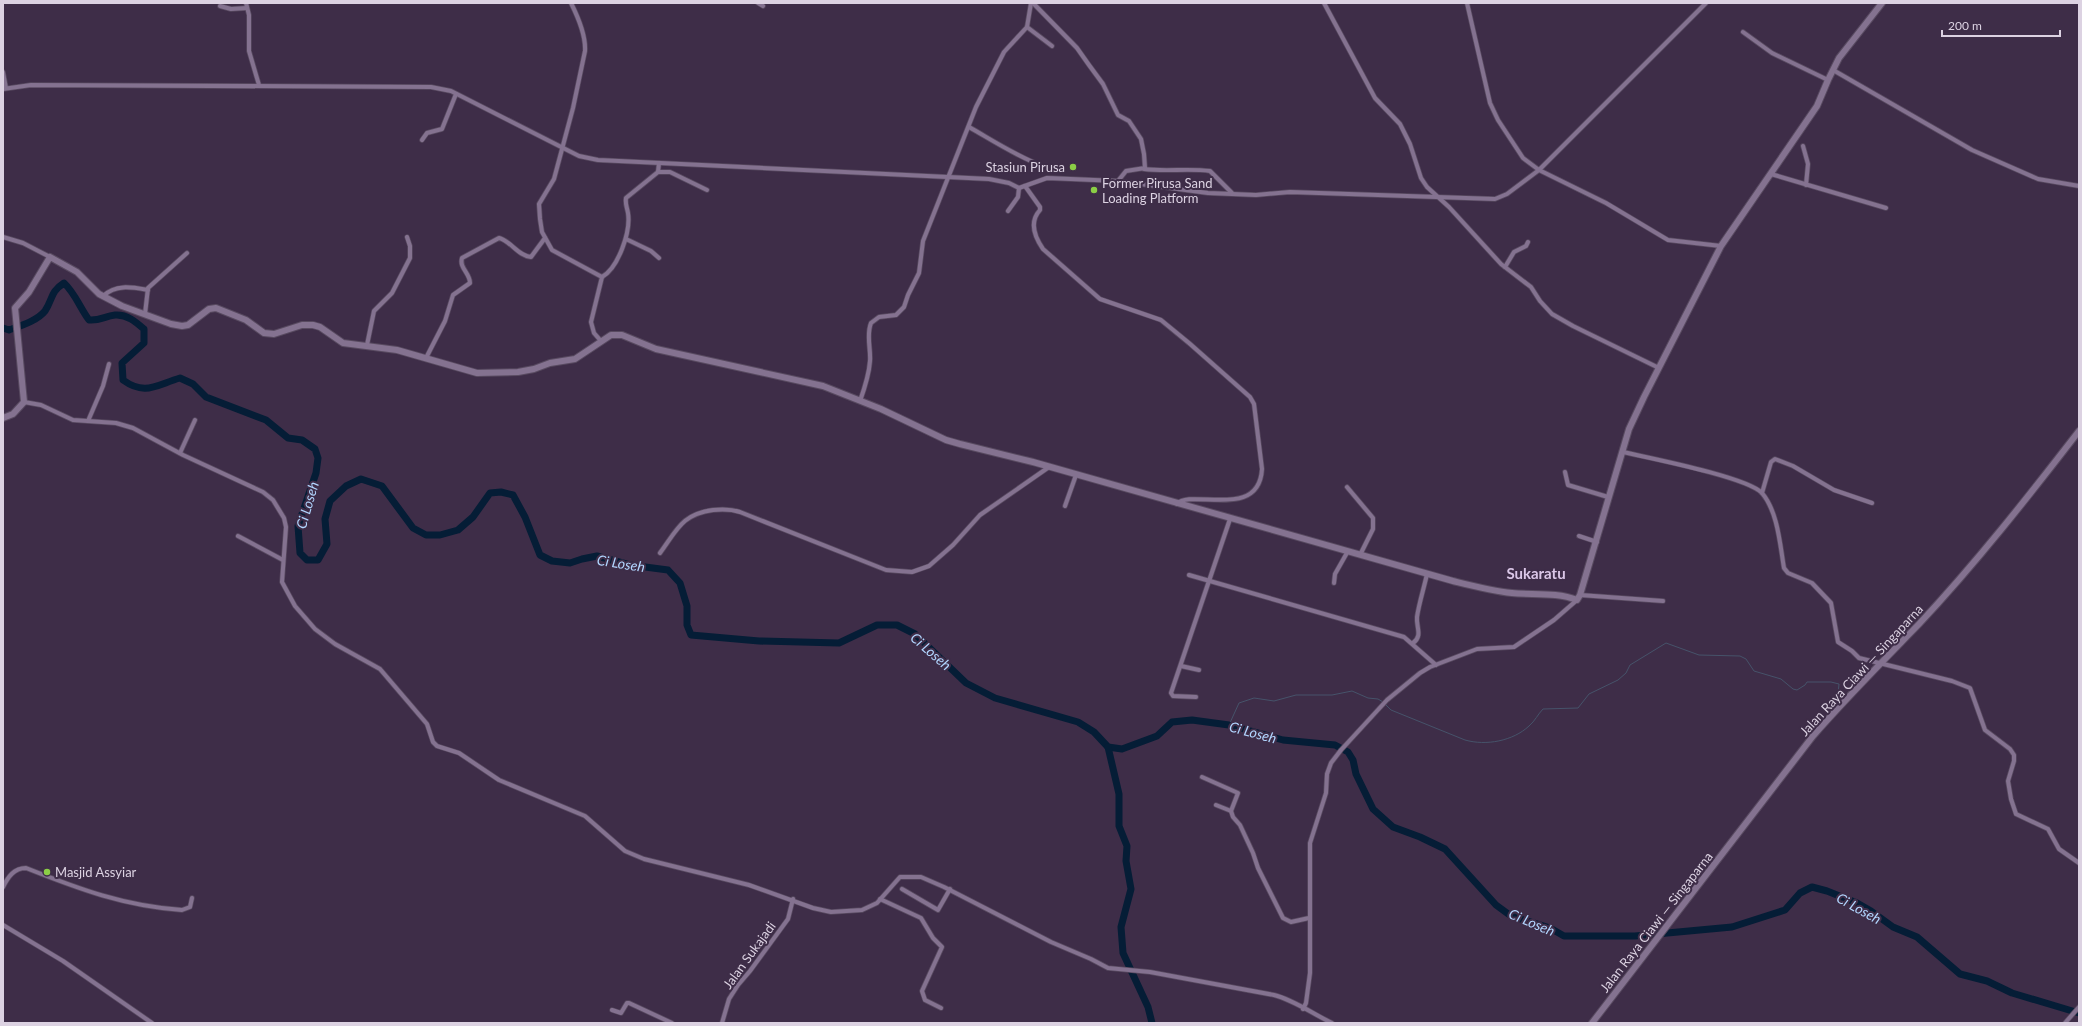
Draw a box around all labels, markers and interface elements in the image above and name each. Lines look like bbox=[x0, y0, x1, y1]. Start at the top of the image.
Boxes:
scale bar bbox=[1942, 12, 2060, 38]
text: 200 m bbox=[1948, 18, 1982, 33]
place label: Stasiun Pirusa bbox=[986, 159, 1065, 175]
marker: Stasiun Pirusa bbox=[1068, 162, 1078, 172]
place label: Former Pirusa Sand Loading Platform bbox=[1102, 175, 1212, 206]
marker: Former Pirusa Sand Loading Platform bbox=[1089, 185, 1099, 195]
water label: Ci Loseh bbox=[292, 479, 322, 531]
water label: Ci Loseh bbox=[596, 551, 646, 575]
district label: Sukaratu bbox=[1506, 564, 1566, 582]
street label: Jalan Raya Ciawi — Singaparna bbox=[1796, 601, 1926, 739]
water label: Ci Loseh bbox=[907, 629, 955, 673]
water label: Ci Loseh bbox=[1227, 718, 1279, 746]
street label: Jalan Raya Ciawi — Singaparna bbox=[1596, 849, 1716, 995]
place label: Masjid Assyiar bbox=[55, 864, 137, 880]
marker: Masjid Assyiar bbox=[42, 867, 52, 877]
water label: Ci Loseh bbox=[1834, 889, 1884, 927]
water label: Ci Loseh bbox=[1506, 905, 1558, 939]
street label: Jalan Sukajadi bbox=[719, 918, 779, 992]

